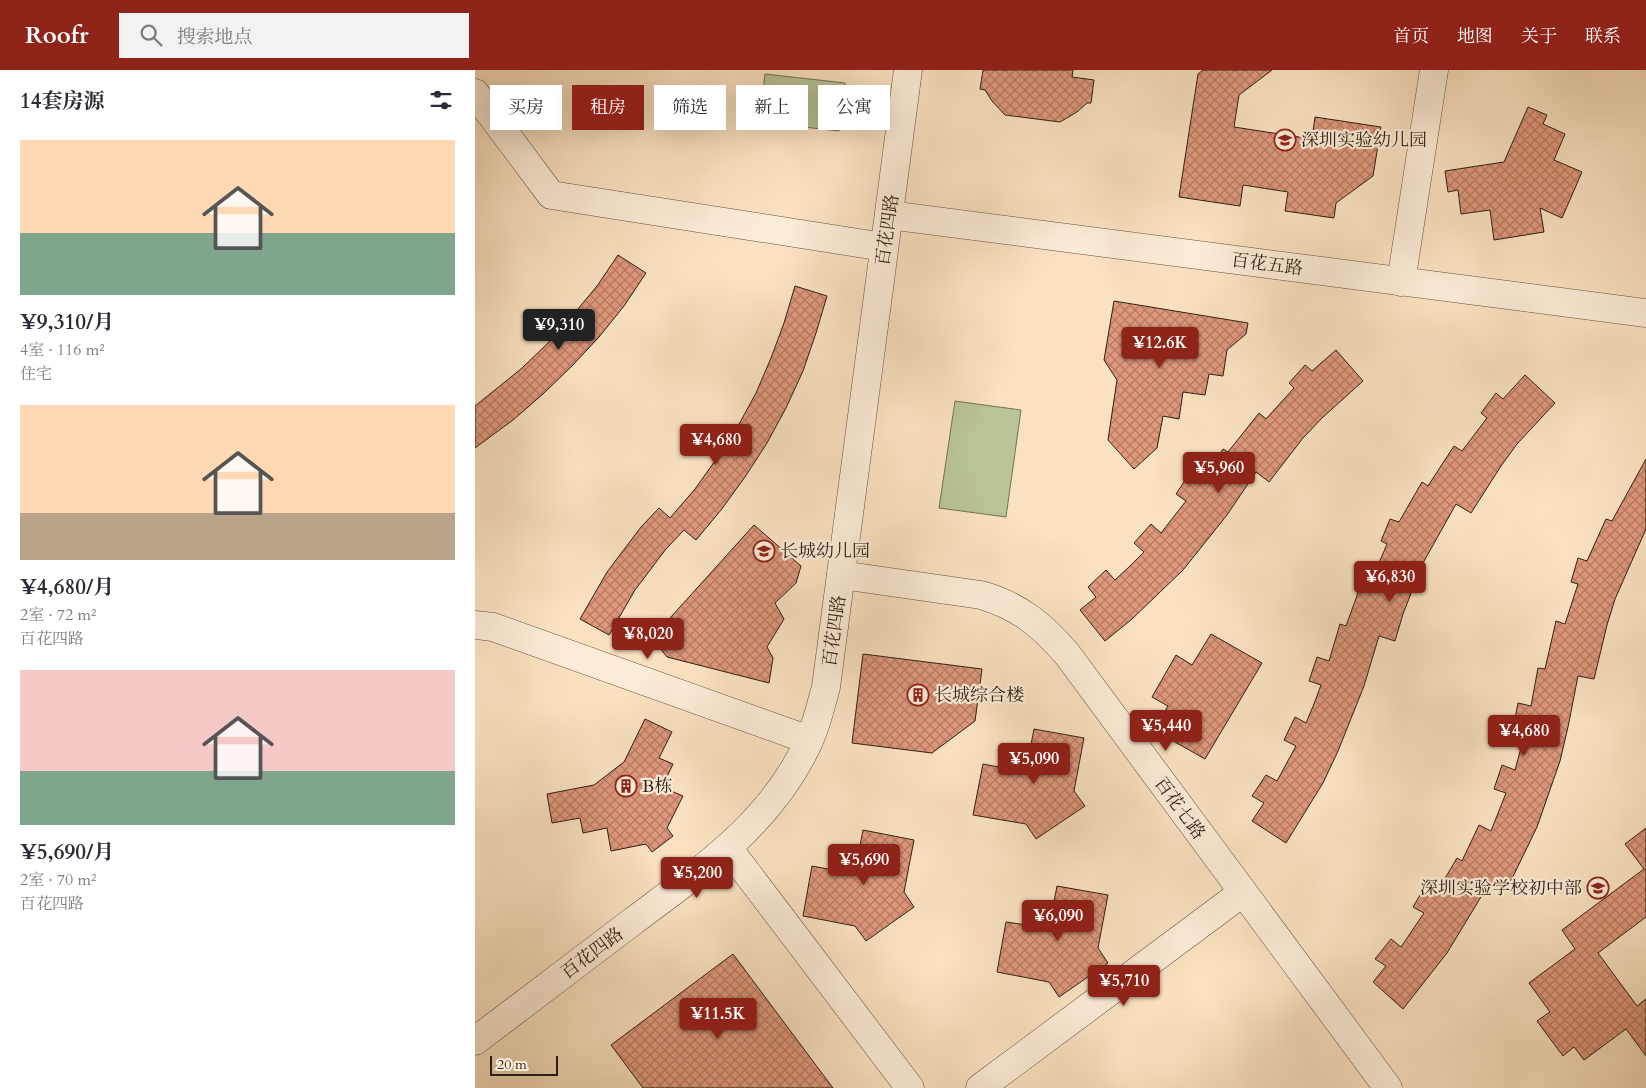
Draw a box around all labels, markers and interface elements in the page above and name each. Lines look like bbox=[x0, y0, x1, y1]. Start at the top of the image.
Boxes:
search box bbox=[119, 13, 469, 58]
text: Roofr bbox=[25, 19, 89, 52]
icon: search bbox=[137, 21, 165, 49]
text: 搜索地点 bbox=[177, 24, 253, 50]
text: 首页 bbox=[1393, 24, 1429, 49]
text: 地图 bbox=[1457, 24, 1493, 49]
text: 关于 bbox=[1521, 24, 1557, 49]
text: 联系 bbox=[1585, 24, 1621, 49]
chip: 买房 bbox=[490, 85, 562, 130]
chip: 租房 bbox=[572, 85, 644, 130]
chip: 筛选 bbox=[654, 85, 726, 130]
chip: 新上 bbox=[736, 85, 808, 130]
chip: 公寓 bbox=[818, 85, 890, 130]
icon: filters bbox=[427, 86, 455, 114]
text: 14套房源 bbox=[20, 87, 105, 116]
school or university icon: 深圳实验幼儿园 bbox=[1273, 128, 1297, 152]
place label: 深圳实验幼儿园 bbox=[1301, 128, 1427, 153]
icon: home bbox=[193, 173, 283, 263]
street label: 百花四路 bbox=[870, 193, 905, 267]
street label: 百花五路 bbox=[1230, 248, 1304, 281]
text: ¥9,310/月 bbox=[20, 308, 114, 337]
pin: ¥9,310 bbox=[518, 308, 600, 351]
text: ¥9,310 bbox=[534, 314, 584, 336]
pin: ¥12.6K bbox=[1119, 326, 1201, 369]
text: ¥12.6K bbox=[1133, 332, 1187, 354]
text: 4室 · 116 m² bbox=[20, 339, 105, 361]
text: 住宅 bbox=[20, 363, 52, 385]
pin: ¥4,680 bbox=[675, 424, 757, 466]
text: ¥4,680 bbox=[691, 429, 741, 451]
icon: home bbox=[193, 438, 283, 528]
pin: ¥5,960 bbox=[1178, 452, 1260, 494]
text: ¥5,960 bbox=[1194, 457, 1244, 479]
school or university icon: 长城幼儿园 bbox=[752, 539, 776, 563]
place label: 长城幼儿园 bbox=[780, 539, 870, 564]
pin: ¥6,830 bbox=[1349, 560, 1431, 603]
text: ¥6,830 bbox=[1365, 566, 1415, 588]
text: ¥4,680/月 bbox=[20, 573, 114, 602]
street label: 百花四路 bbox=[817, 594, 852, 668]
text: 2室 · 72 m² bbox=[20, 604, 96, 626]
pin: ¥8,020 bbox=[607, 618, 689, 660]
text: ¥8,020 bbox=[623, 623, 673, 645]
text: 百花四路 bbox=[20, 628, 84, 650]
building icon: 长城综合楼 bbox=[906, 683, 930, 707]
place label: 长城综合楼 bbox=[934, 683, 1024, 708]
icon: home bbox=[193, 703, 283, 793]
pin: ¥5,440 bbox=[1125, 710, 1207, 752]
pin: ¥4,680 bbox=[1483, 714, 1565, 757]
text: ¥5,440 bbox=[1141, 715, 1191, 737]
text: ¥4,680 bbox=[1499, 720, 1549, 742]
pin: ¥5,090 bbox=[993, 742, 1075, 785]
text: ¥5,090 bbox=[1009, 748, 1059, 770]
street label: 百花七路 bbox=[1148, 772, 1211, 845]
building icon: B栋 bbox=[614, 774, 638, 798]
place label: B栋 bbox=[642, 774, 672, 799]
text: ¥5,690/月 bbox=[20, 838, 114, 867]
pin: ¥5,690 bbox=[823, 844, 905, 886]
text: ¥5,690 bbox=[839, 849, 889, 871]
pin: ¥5,200 bbox=[656, 856, 738, 899]
text: ¥5,200 bbox=[672, 862, 722, 884]
text: 2室 · 70 m² bbox=[20, 869, 96, 891]
place label: 深圳实验学校初中部 bbox=[1420, 876, 1582, 901]
school or university icon: 深圳实验学校初中部 bbox=[1586, 876, 1610, 900]
text: 百花四路 bbox=[20, 893, 84, 915]
pin: ¥6,090 bbox=[1017, 900, 1099, 942]
text: ¥6,090 bbox=[1033, 905, 1083, 927]
street label: 百花四路 bbox=[556, 922, 629, 985]
pin: ¥5,710 bbox=[1083, 964, 1165, 1007]
text: ¥5,710 bbox=[1099, 970, 1149, 992]
pin: ¥11.5K bbox=[677, 998, 759, 1040]
text: ¥11.5K bbox=[691, 1003, 745, 1025]
scale bar bbox=[490, 1053, 557, 1076]
text: 20 m bbox=[497, 1055, 527, 1074]

